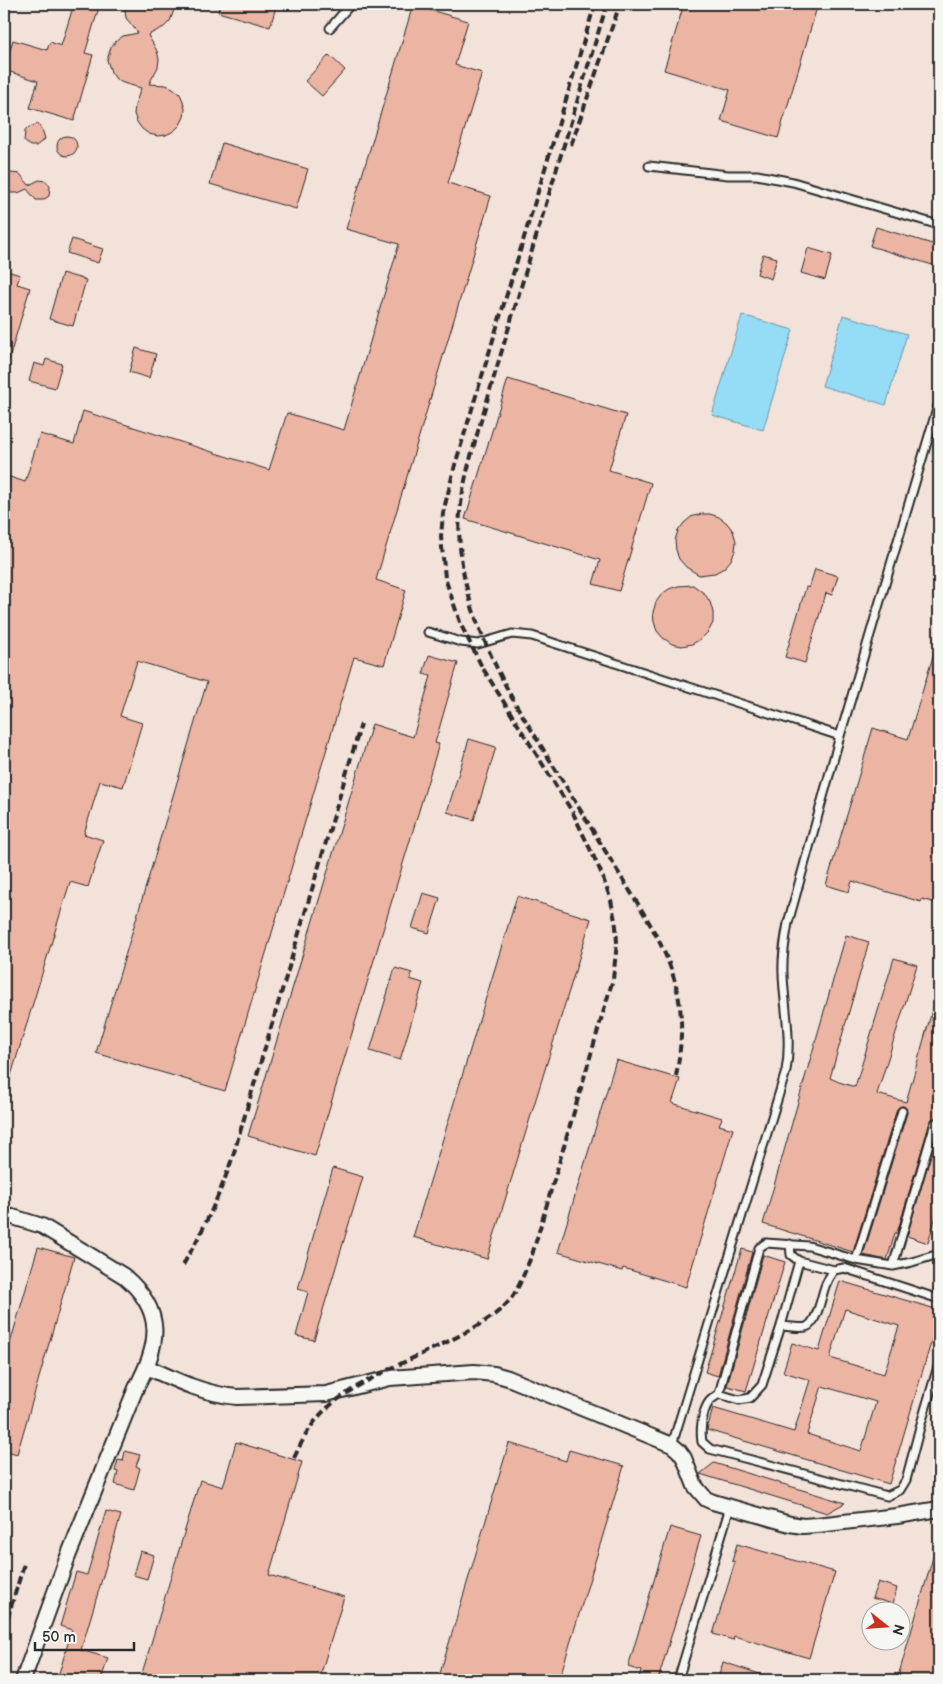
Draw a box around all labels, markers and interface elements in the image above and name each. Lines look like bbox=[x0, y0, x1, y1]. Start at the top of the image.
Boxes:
north arrow bbox=[860, 1602, 910, 1652]
scale bar bbox=[35, 1619, 134, 1651]
text: N bbox=[888, 1622, 908, 1637]
text: 50 m bbox=[42, 1628, 76, 1647]

